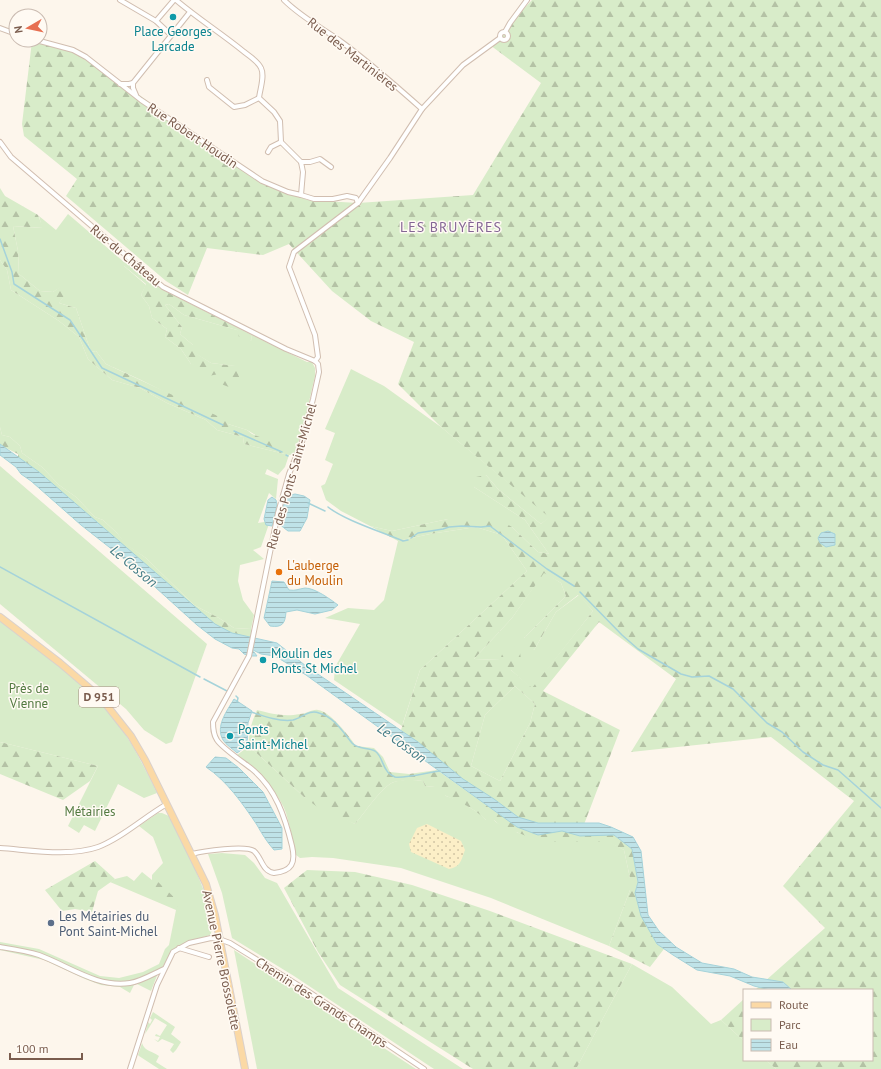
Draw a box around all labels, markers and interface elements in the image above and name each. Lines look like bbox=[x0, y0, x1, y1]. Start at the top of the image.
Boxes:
north arrow bbox=[8, 8, 48, 48]
marker: Place Georges Larcade bbox=[168, 12, 178, 22]
street label: Rue des Martinières bbox=[304, 14, 401, 95]
place label: Place Georges Larcade bbox=[134, 23, 212, 55]
text: N bbox=[11, 25, 26, 34]
street label: Rue Robert Houdin bbox=[144, 99, 241, 172]
district label: LES BRUYÈRES bbox=[400, 218, 502, 236]
street label: Rue du Château bbox=[87, 221, 165, 290]
street label: Rue des Ponts Saint-Michel bbox=[262, 401, 321, 551]
water label: Le Cosson bbox=[107, 541, 161, 591]
place label: L'auberge du Moulin bbox=[287, 557, 343, 589]
marker: L'auberge du Moulin bbox=[274, 567, 284, 577]
place label: Moulin des Ponts St Michel bbox=[271, 645, 357, 677]
marker: Moulin des Ponts St Michel bbox=[258, 655, 268, 665]
park label: Près de Vienne bbox=[9, 680, 49, 712]
road number: D 951 bbox=[79, 687, 119, 707]
water label: Le Cosson bbox=[374, 719, 430, 767]
place label: Ponts Saint-Michel bbox=[238, 721, 308, 753]
marker: Ponts Saint-Michel bbox=[225, 731, 235, 741]
park label: Métairies bbox=[64, 803, 116, 820]
street label: Avenue Pierre Brossolette bbox=[198, 888, 245, 1032]
place label: Les Métairies du Pont Saint-Michel bbox=[59, 908, 158, 940]
marker: Les Métairies du Pont Saint-Michel bbox=[46, 918, 56, 928]
street label: Chemin des Grands Champs bbox=[252, 953, 391, 1052]
legend bbox=[743, 989, 873, 1061]
text: Route bbox=[779, 997, 809, 1012]
text: Parc bbox=[779, 1017, 801, 1032]
scale bar bbox=[10, 1035, 82, 1061]
text: Eau bbox=[779, 1037, 798, 1052]
text: 100 m bbox=[16, 1041, 49, 1056]

